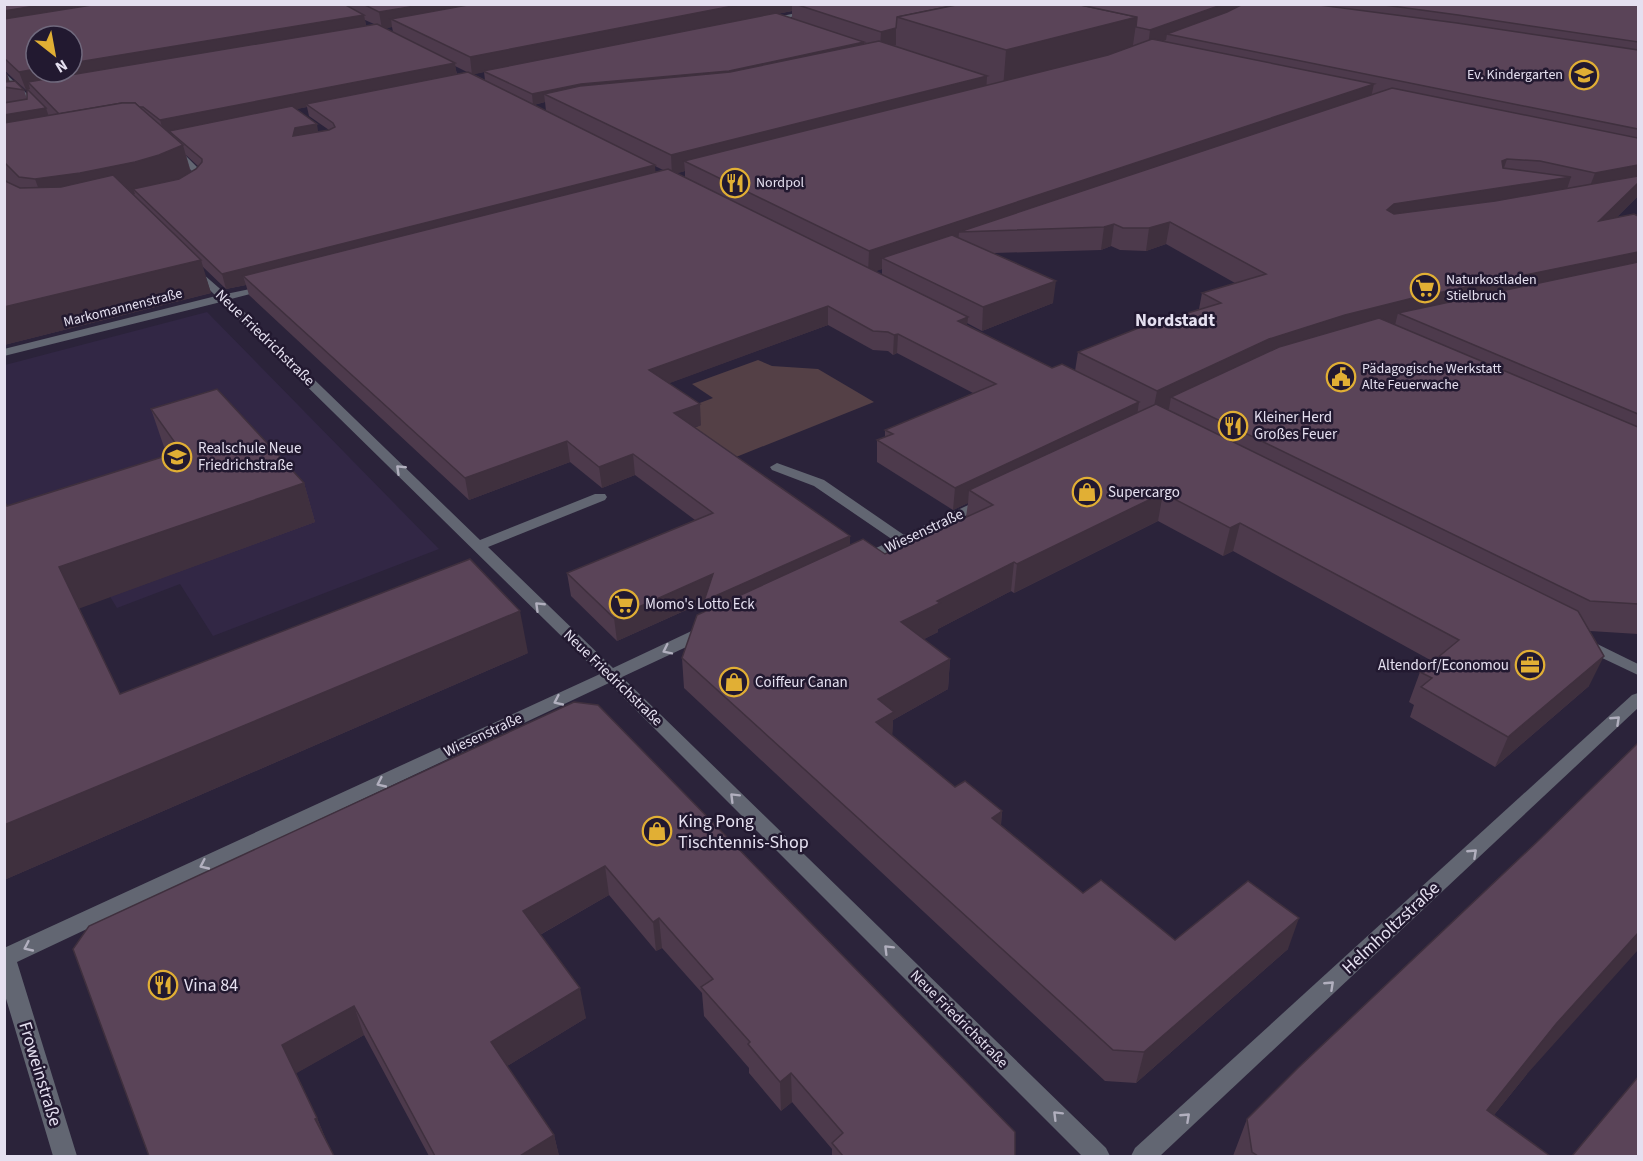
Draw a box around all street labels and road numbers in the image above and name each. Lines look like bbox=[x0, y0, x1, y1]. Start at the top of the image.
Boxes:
street label: Markomannenstraße bbox=[61, 284, 185, 332]
street label: Neue Friedrichstraße bbox=[211, 285, 319, 391]
street label: Wiesenstraße bbox=[881, 504, 967, 558]
street label: Neue Friedrichstraße bbox=[559, 625, 667, 731]
street label: Wiesenstraße bbox=[440, 708, 526, 762]
street label: Helmholtzstraße bbox=[1337, 876, 1445, 980]
street label: Neue Friedrichstraße bbox=[905, 965, 1013, 1073]
street label: Froweinstraße bbox=[12, 1019, 68, 1129]

